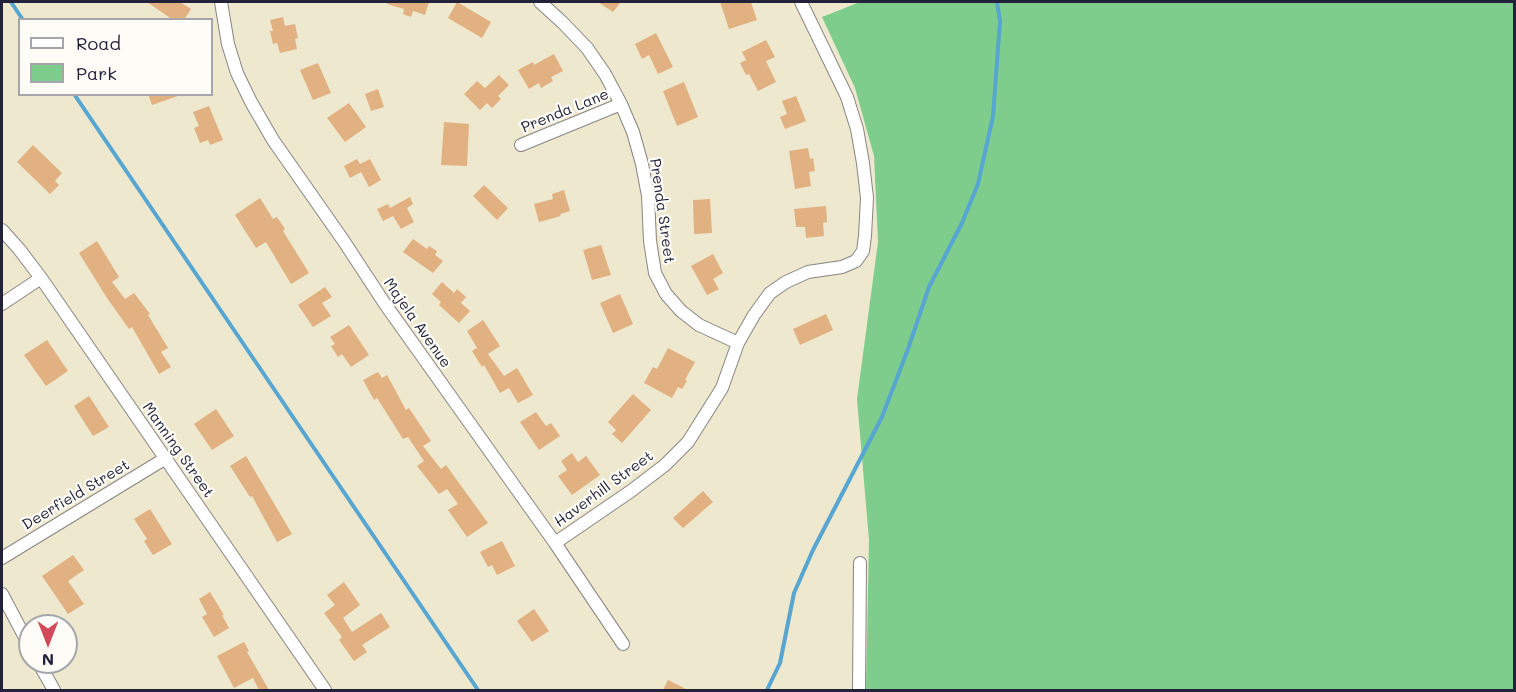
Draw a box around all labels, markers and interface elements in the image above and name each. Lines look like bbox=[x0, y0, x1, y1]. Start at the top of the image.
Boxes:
legend bbox=[18, 18, 213, 96]
text: Road bbox=[76, 31, 121, 55]
text: Park bbox=[76, 61, 117, 85]
street label: Prenda Lane bbox=[519, 85, 611, 137]
street label: Prenda Street bbox=[646, 157, 678, 265]
street label: Majela Avenue bbox=[379, 275, 455, 371]
street label: Manning Street bbox=[138, 399, 218, 501]
street label: Haverhill Street bbox=[551, 447, 657, 531]
street label: Deerfield Street bbox=[19, 456, 133, 534]
north arrow bbox=[18, 614, 78, 674]
text: N bbox=[42, 650, 54, 671]

